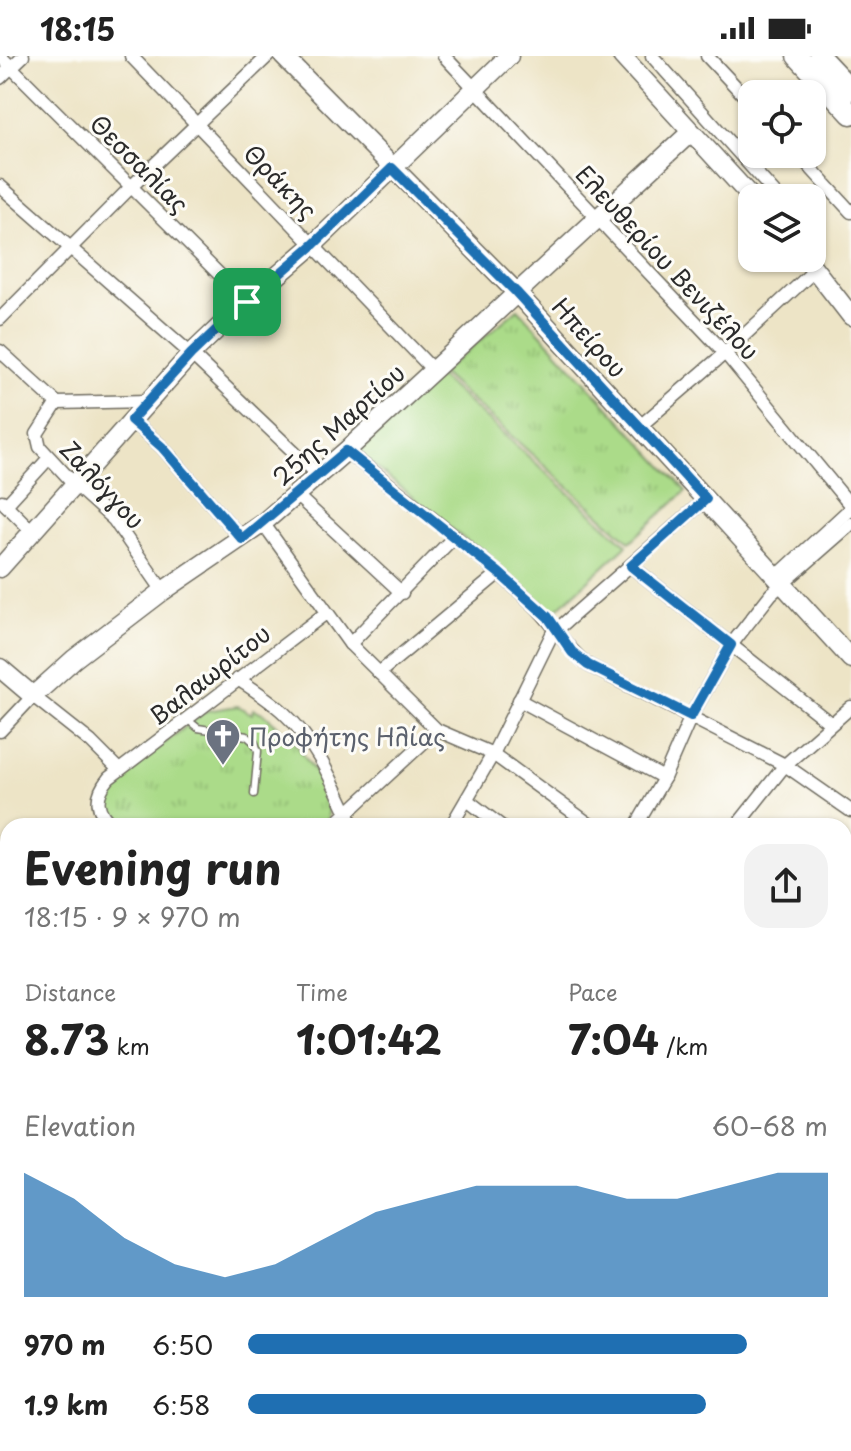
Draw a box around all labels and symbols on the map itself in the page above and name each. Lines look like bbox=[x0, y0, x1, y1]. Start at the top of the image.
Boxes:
street label: Θεσσαλίας bbox=[82, 105, 198, 221]
street label: Θράκης bbox=[236, 135, 326, 227]
street label: Ελευθερίου Βενιζέλου bbox=[568, 156, 768, 368]
pin bbox=[213, 268, 281, 336]
street label: Ηπείρου bbox=[544, 289, 636, 385]
street label: 25ης Μαρτίου bbox=[264, 355, 412, 493]
street label: Ζαλόγγου bbox=[52, 432, 154, 536]
street label: Βαλαωρίτου bbox=[141, 615, 277, 733]
church icon: Προφήτης Ηλίας bbox=[204, 717, 242, 767]
place label: Προφήτης Ηλίας bbox=[249, 718, 446, 754]

